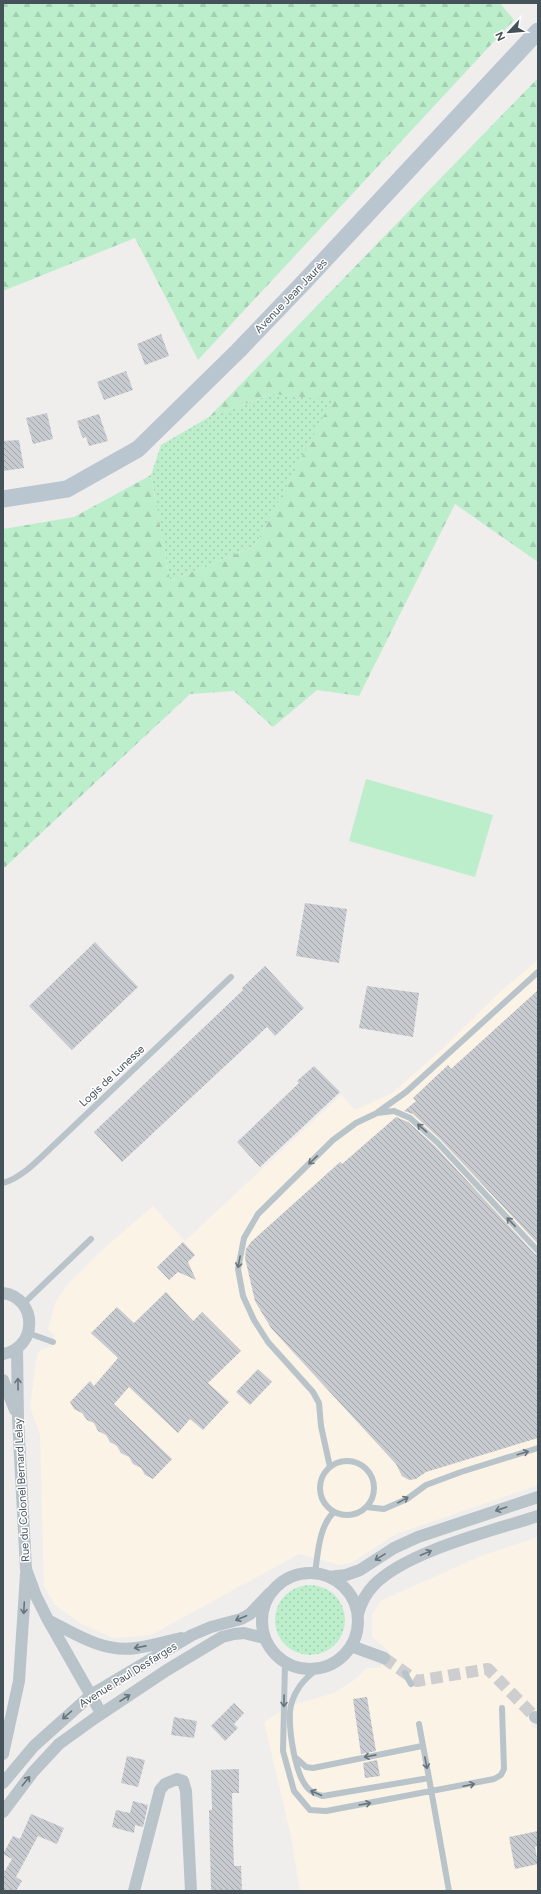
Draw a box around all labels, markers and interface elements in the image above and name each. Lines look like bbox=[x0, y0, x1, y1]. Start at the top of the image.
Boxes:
north arrow bbox=[489, 12, 529, 52]
text: N bbox=[493, 29, 508, 43]
street label: Avenue Jean Jaurès bbox=[252, 256, 330, 336]
street label: Logis de Lunesse bbox=[77, 1042, 147, 1110]
one-way arrow bbox=[417, 1123, 427, 1133]
one-way arrow bbox=[308, 1155, 318, 1165]
one-way arrow bbox=[506, 1217, 516, 1227]
one-way arrow bbox=[235, 1255, 243, 1268]
one-way arrow bbox=[14, 1378, 21, 1391]
street label: Rue du Colonel Bernard Lelay bbox=[12, 1418, 32, 1562]
one-way arrow bbox=[517, 1449, 530, 1456]
one-way arrow bbox=[397, 1496, 409, 1504]
one-way arrow bbox=[495, 1506, 507, 1514]
one-way arrow bbox=[420, 1549, 432, 1557]
one-way arrow bbox=[375, 1553, 386, 1561]
one-way arrow bbox=[20, 1601, 27, 1614]
one-way arrow bbox=[235, 1615, 247, 1622]
street label: Avenue Paul Desfarges bbox=[77, 1640, 179, 1710]
one-way arrow bbox=[134, 1644, 147, 1652]
one-way arrow bbox=[119, 1694, 130, 1702]
one-way arrow bbox=[280, 1694, 288, 1707]
one-way arrow bbox=[63, 1710, 73, 1719]
one-way arrow bbox=[364, 1752, 377, 1760]
one-way arrow bbox=[422, 1756, 430, 1769]
one-way arrow bbox=[21, 1775, 30, 1786]
one-way arrow bbox=[462, 1780, 475, 1788]
one-way arrow bbox=[311, 1789, 323, 1796]
one-way arrow bbox=[359, 1800, 372, 1808]

